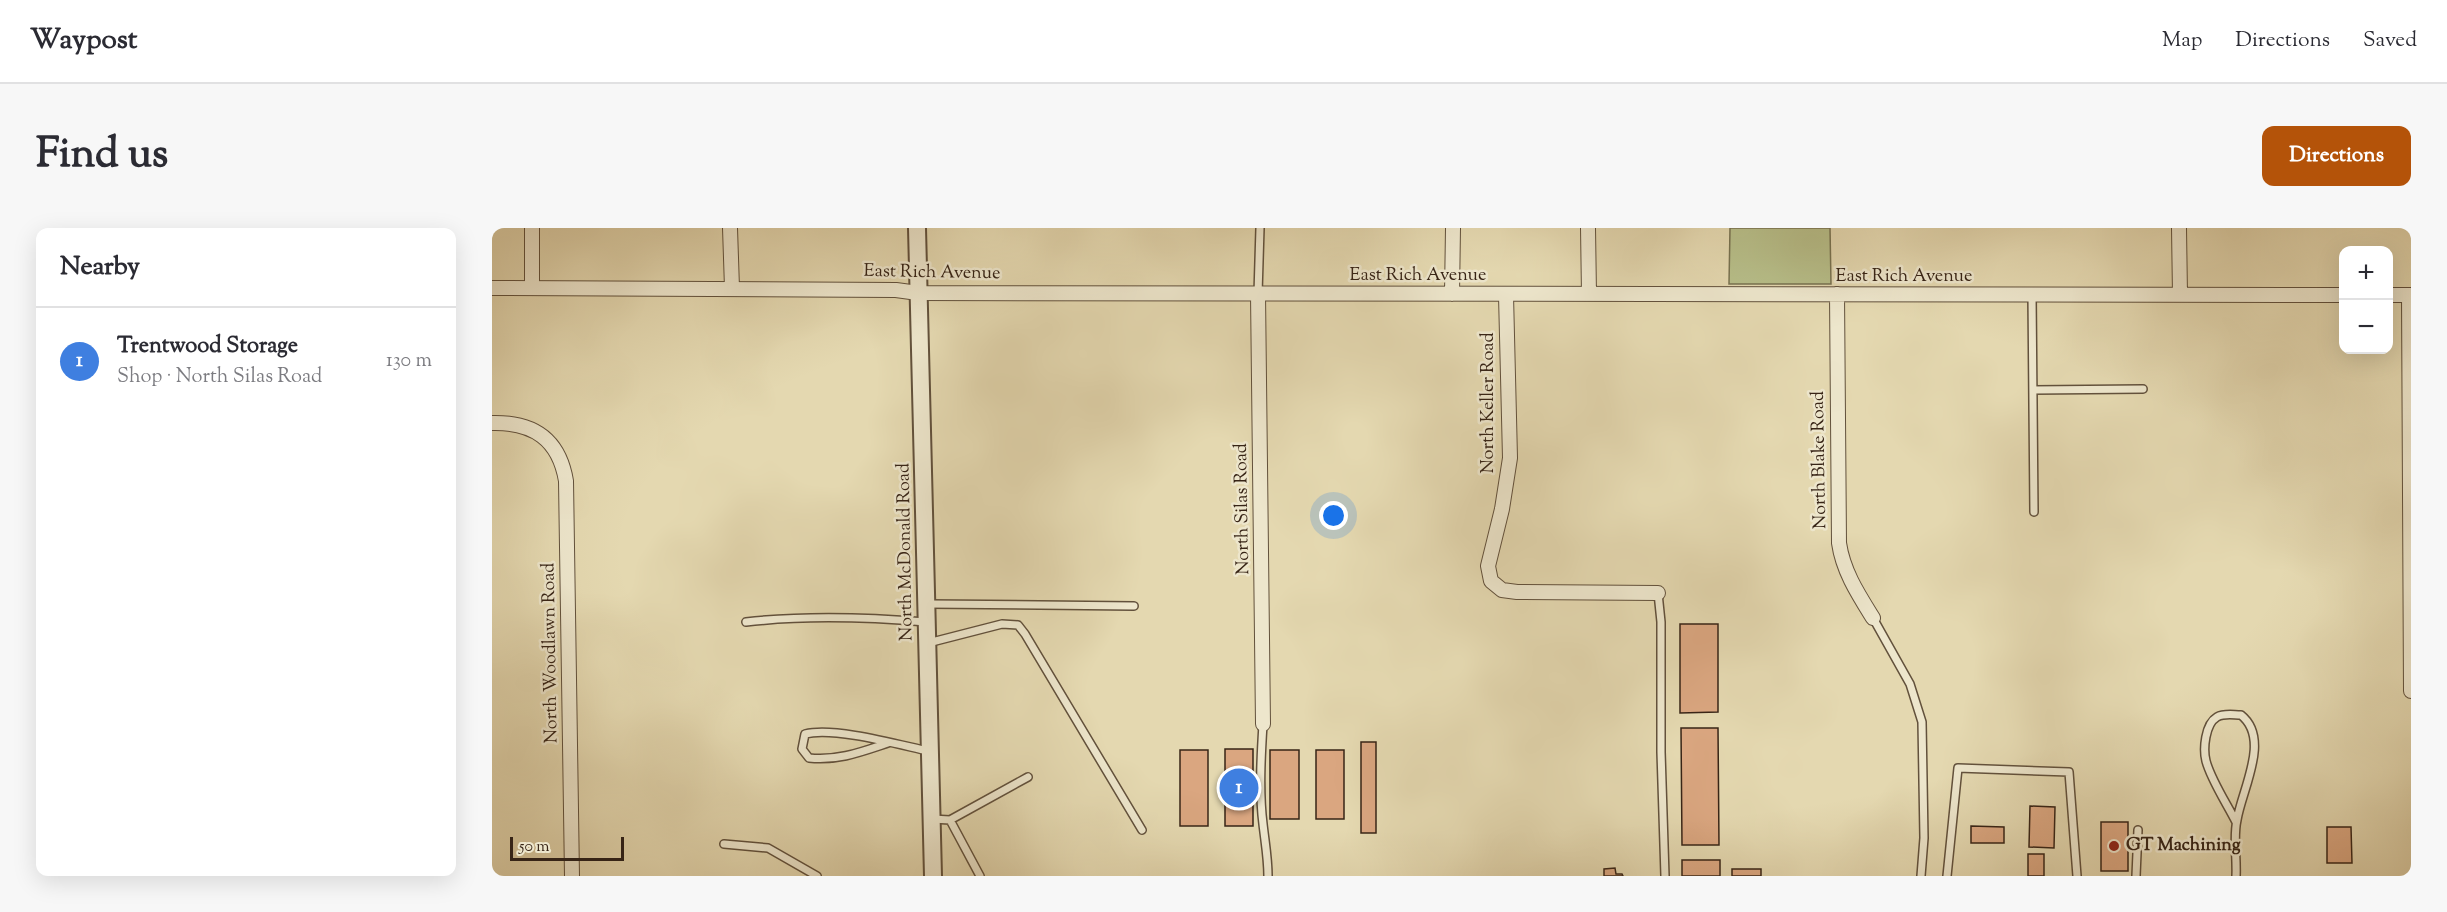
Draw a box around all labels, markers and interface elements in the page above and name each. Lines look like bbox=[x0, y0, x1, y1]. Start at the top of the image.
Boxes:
text: Waypost bbox=[30, 21, 137, 61]
text: Map bbox=[2162, 26, 2202, 56]
text: Directions bbox=[2235, 26, 2330, 56]
text: Saved bbox=[2363, 26, 2417, 56]
text: Find us bbox=[36, 126, 168, 186]
button: Directions bbox=[2262, 126, 2411, 186]
map controls bbox=[2339, 246, 2393, 354]
button: + bbox=[2339, 246, 2393, 300]
text: Nearby bbox=[60, 249, 140, 286]
street label: East Rich Avenue bbox=[863, 259, 1001, 287]
street label: East Rich Avenue bbox=[1350, 263, 1486, 289]
street label: East Rich Avenue bbox=[1836, 264, 1972, 290]
button: − bbox=[2339, 300, 2393, 354]
text: Trentwood Storage bbox=[117, 331, 298, 363]
street label: North Keller Road bbox=[1476, 332, 1502, 474]
text: 1 bbox=[76, 347, 83, 376]
text: 130 m bbox=[386, 347, 432, 376]
text: Shop · North Silas Road bbox=[117, 363, 322, 392]
street label: North Blake Road bbox=[1806, 391, 1834, 529]
street label: North Silas Road bbox=[1229, 443, 1257, 575]
street label: North McDonald Road bbox=[891, 463, 921, 641]
your location bbox=[1319, 501, 1348, 530]
street label: North Woodlawn Road bbox=[536, 562, 566, 744]
pin: 1 bbox=[1220, 766, 1258, 810]
place label: GT Machining bbox=[2126, 833, 2241, 859]
scale bar bbox=[510, 834, 624, 862]
text: 50 m bbox=[519, 836, 550, 859]
marker: GT Machining bbox=[2107, 839, 2121, 853]

